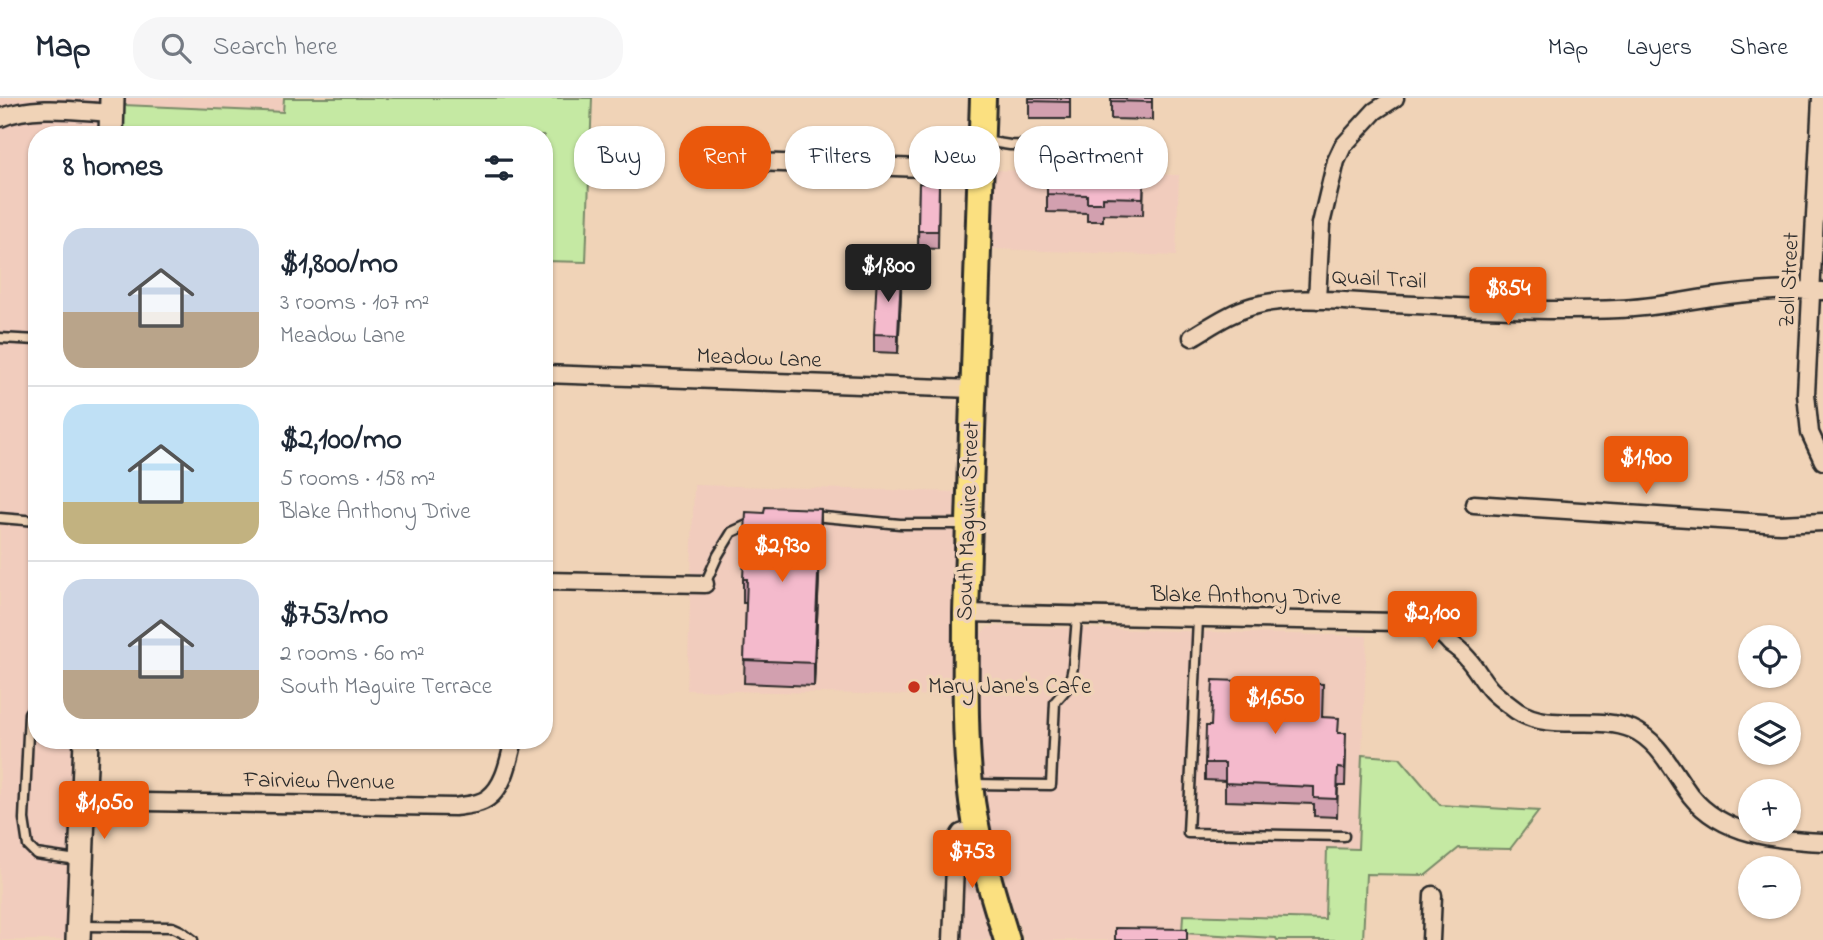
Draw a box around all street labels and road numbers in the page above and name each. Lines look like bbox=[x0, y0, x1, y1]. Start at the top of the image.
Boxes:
street label: Zoll Street bbox=[1771, 231, 1809, 329]
street label: Quail Trail bbox=[1331, 261, 1427, 299]
street label: Meadow Lane bbox=[696, 340, 823, 378]
street label: South Maguire Street bbox=[949, 421, 990, 621]
street label: Blake Anthony Drive bbox=[1149, 579, 1342, 617]
street label: Fairview Avenue bbox=[242, 764, 396, 800]

